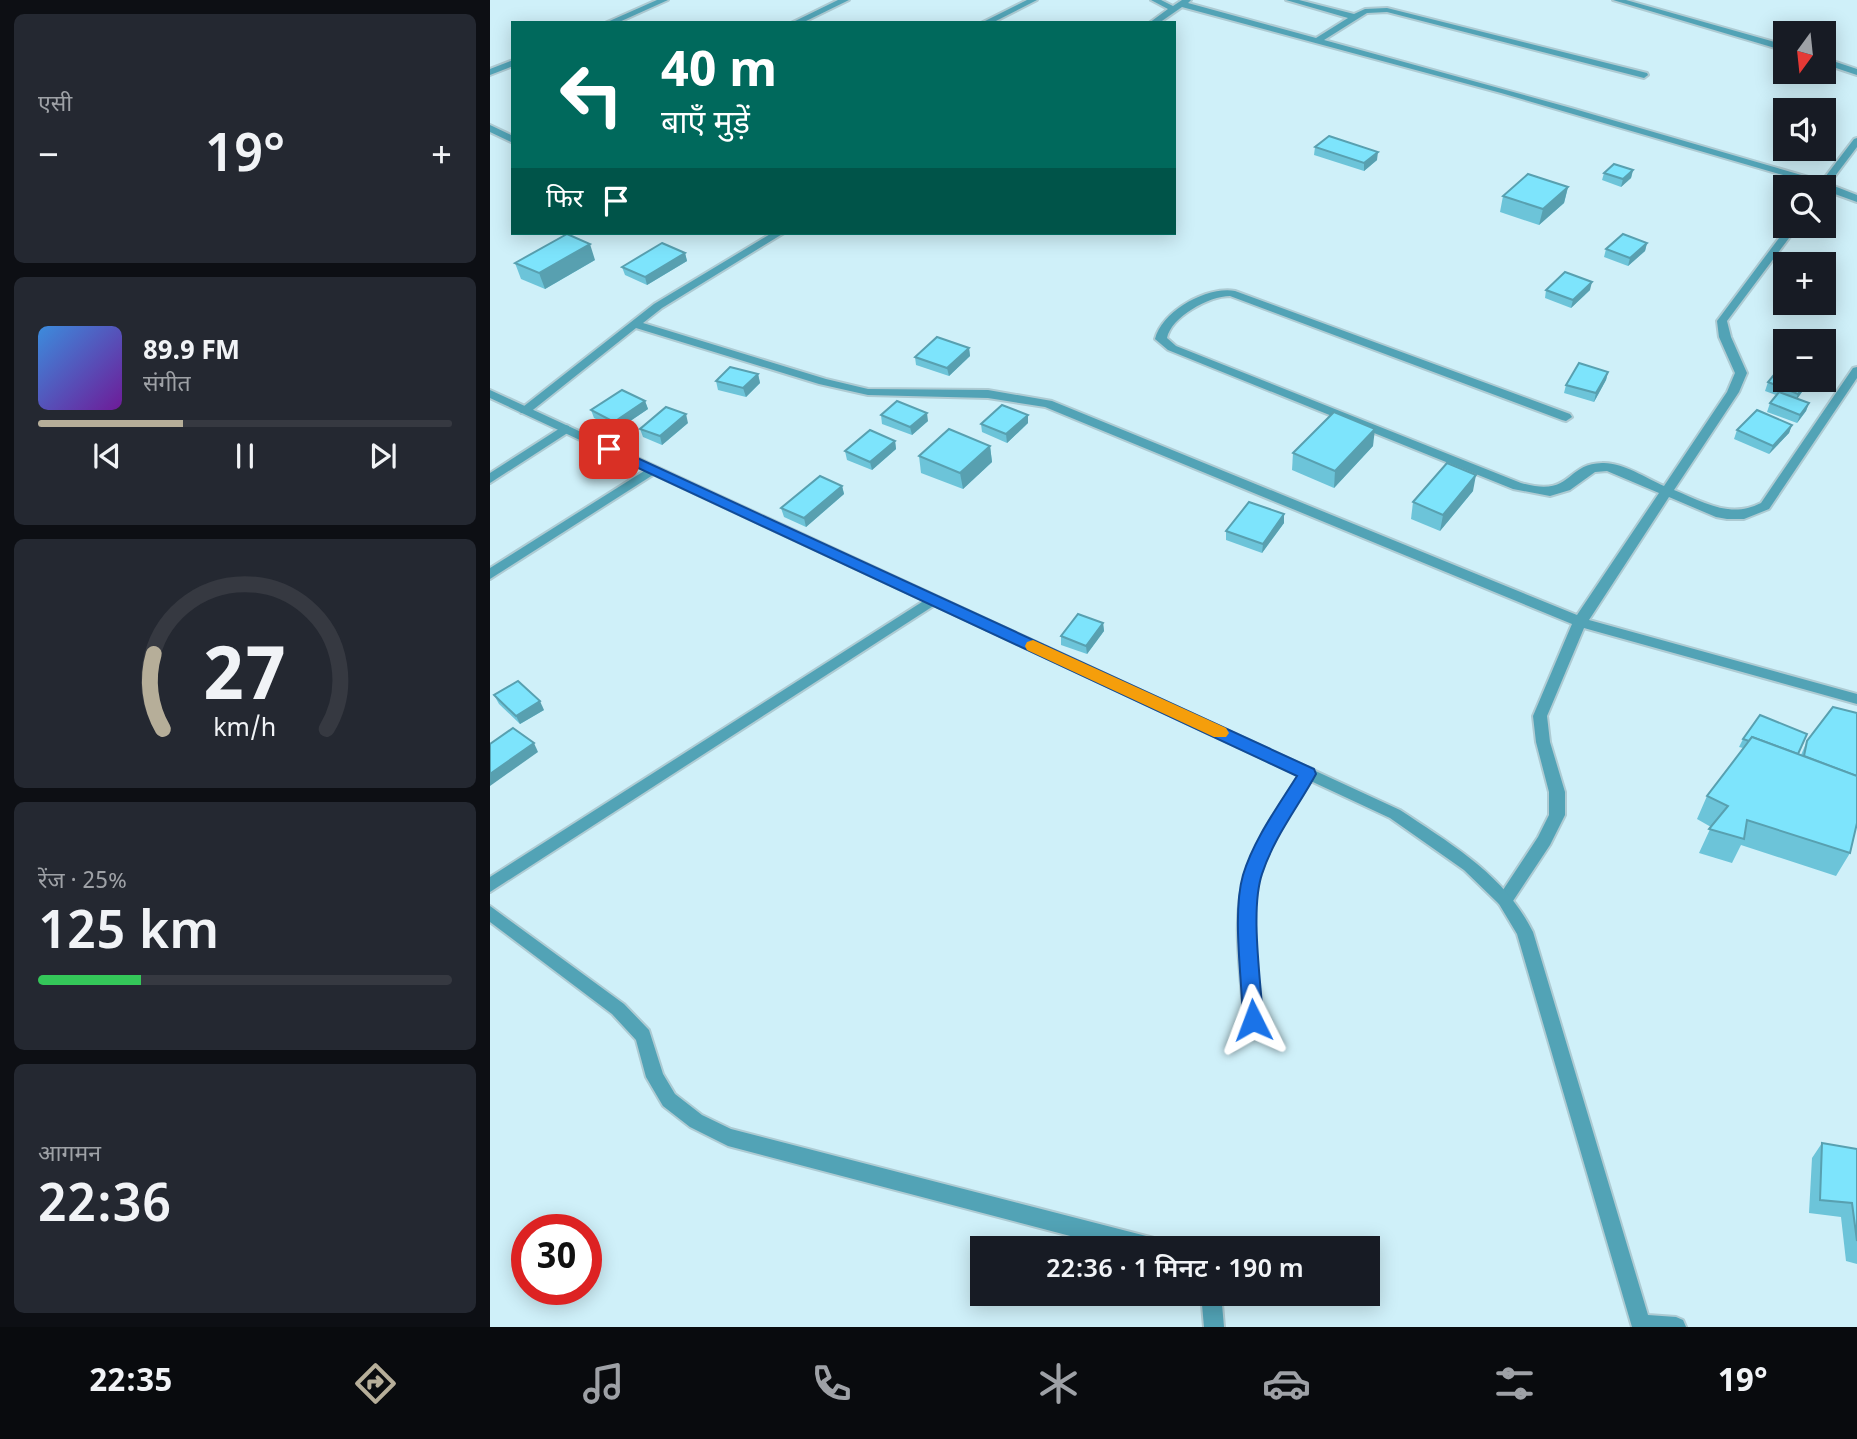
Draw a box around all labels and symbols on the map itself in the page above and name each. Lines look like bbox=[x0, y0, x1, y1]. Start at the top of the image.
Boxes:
north arrow bbox=[1773, 21, 1836, 84]
pin bbox=[579, 419, 639, 479]
position arrow bbox=[1216, 983, 1290, 1057]
speed limit sign: 30 bbox=[511, 1214, 602, 1305]

